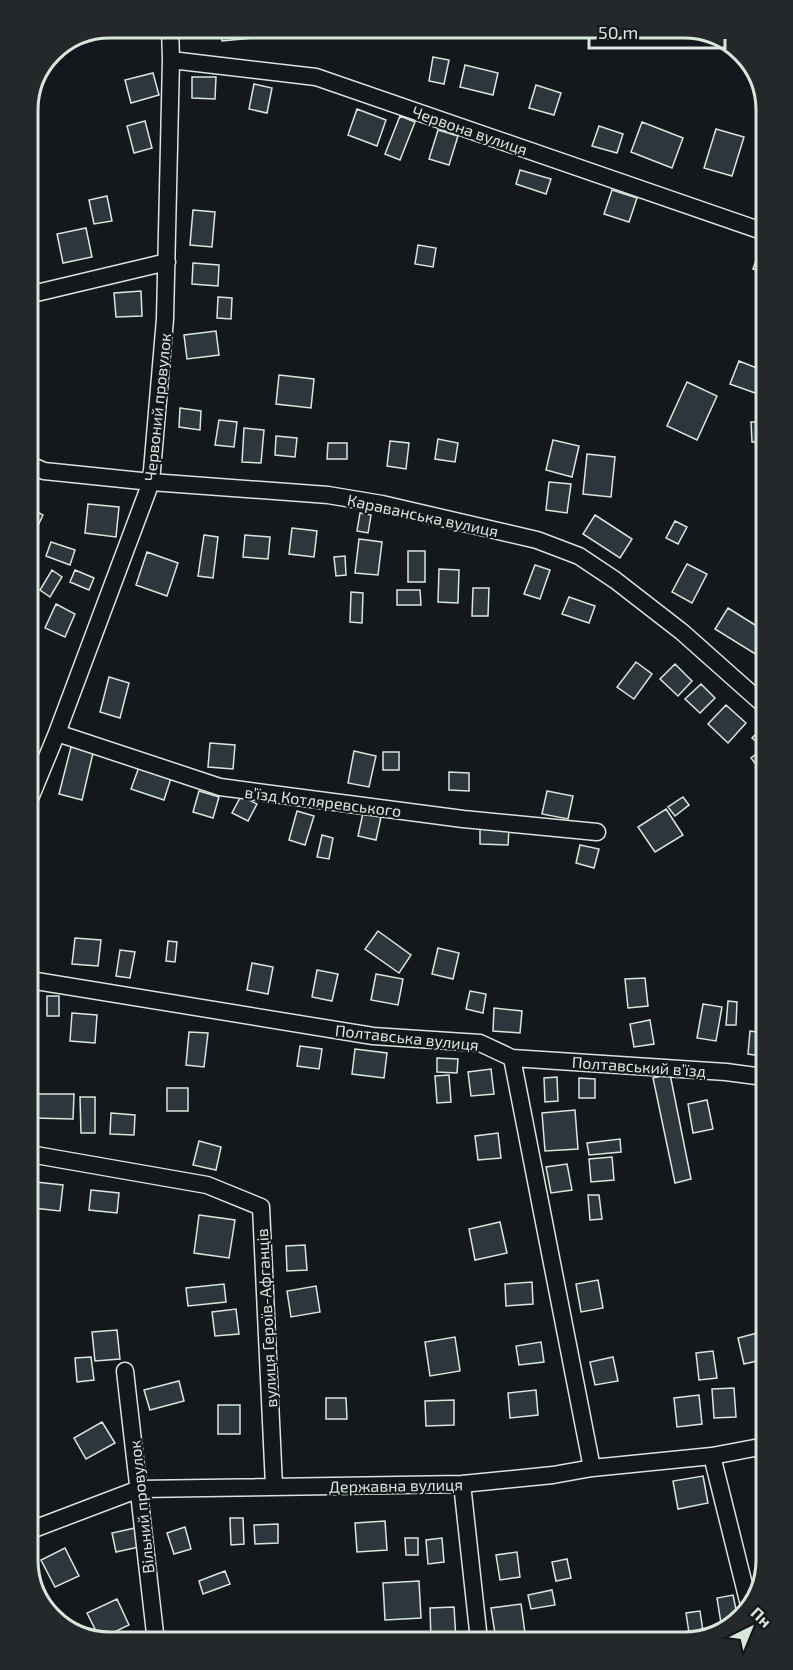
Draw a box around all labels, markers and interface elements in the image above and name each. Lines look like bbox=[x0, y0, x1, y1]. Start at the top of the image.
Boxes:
scale bar bbox=[589, 12, 726, 50]
text: 50 m bbox=[598, 21, 638, 43]
street label: Червона вулиця bbox=[409, 101, 530, 160]
street label: Червоний провулок bbox=[140, 332, 175, 482]
street label: Караванська вулиця bbox=[345, 490, 500, 541]
street label: в’їзд Котляревського bbox=[244, 782, 402, 820]
street label: Полтавська вулиця bbox=[334, 1020, 480, 1055]
street label: Полтавський в’їзд bbox=[571, 1052, 707, 1080]
street label: вулиця Героїв-Афганців bbox=[252, 1228, 281, 1408]
street label: Вільний провулок bbox=[125, 1439, 158, 1575]
street label: Державна вулиця bbox=[329, 1474, 463, 1497]
north arrow bbox=[721, 1598, 781, 1658]
text: Пн bbox=[747, 1603, 776, 1631]

